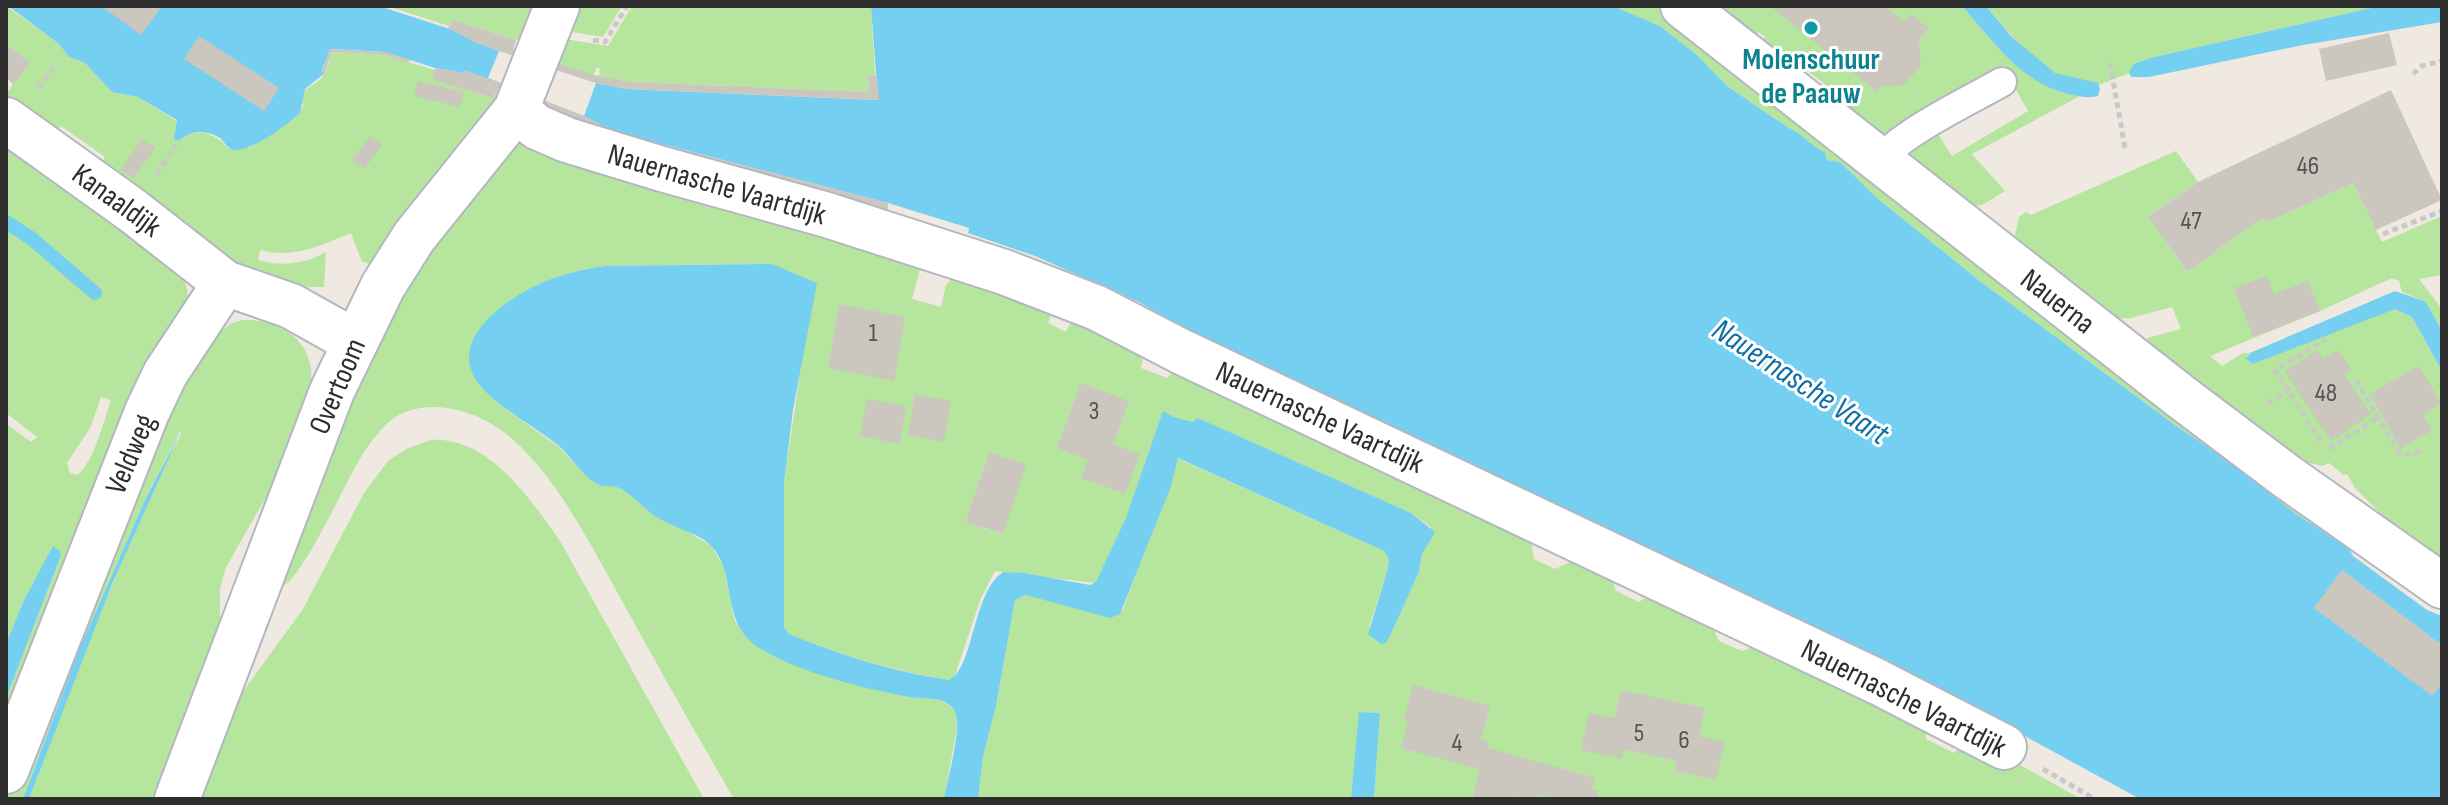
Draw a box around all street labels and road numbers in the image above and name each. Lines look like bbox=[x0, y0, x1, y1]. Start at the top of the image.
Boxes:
street label: Nauernasche Vaartdijk bbox=[603, 137, 831, 233]
street label: Kanaaldijk bbox=[65, 156, 168, 245]
street label: Nauerna bbox=[2013, 262, 2102, 342]
street label: Overtoom bbox=[302, 333, 374, 440]
street label: Nauernasche Vaartdijk bbox=[1210, 354, 1430, 482]
street label: Veldweg bbox=[98, 409, 164, 500]
street label: Nauernasche Vaartdijk bbox=[1795, 632, 2013, 766]

